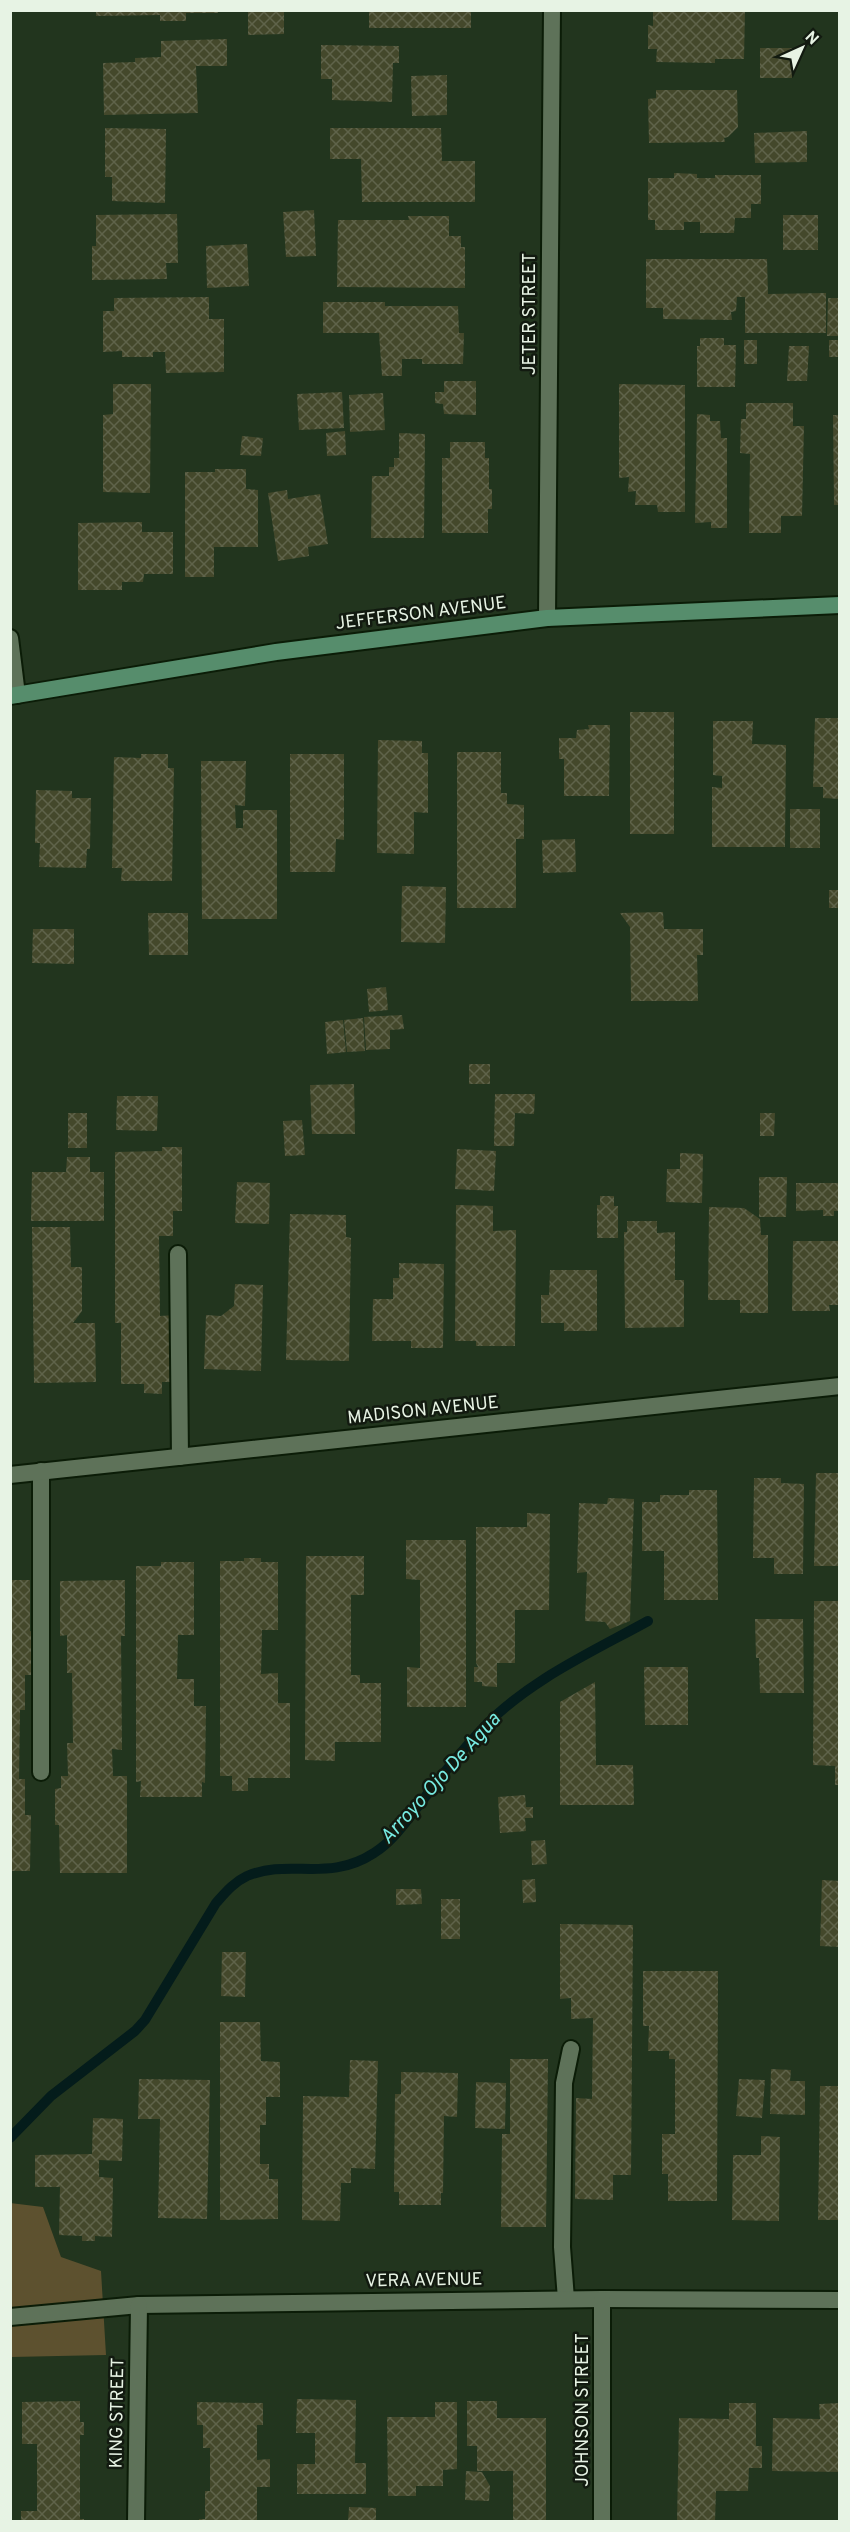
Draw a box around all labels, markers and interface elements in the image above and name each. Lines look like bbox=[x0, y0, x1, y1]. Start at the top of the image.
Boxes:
north arrow bbox=[772, 18, 832, 78]
text: N bbox=[800, 28, 822, 50]
street label: JETER STREET bbox=[519, 253, 542, 375]
street label: JEFFERSON AVENUE bbox=[334, 592, 508, 636]
street label: MADISON AVENUE bbox=[346, 1392, 500, 1430]
water label: Arroyo Ojo De Agua bbox=[375, 1707, 508, 1850]
street label: VERA AVENUE bbox=[365, 2268, 483, 2294]
street label: JOHNSON STREET bbox=[572, 2333, 595, 2487]
street label: KING STREET bbox=[106, 2357, 130, 2469]

